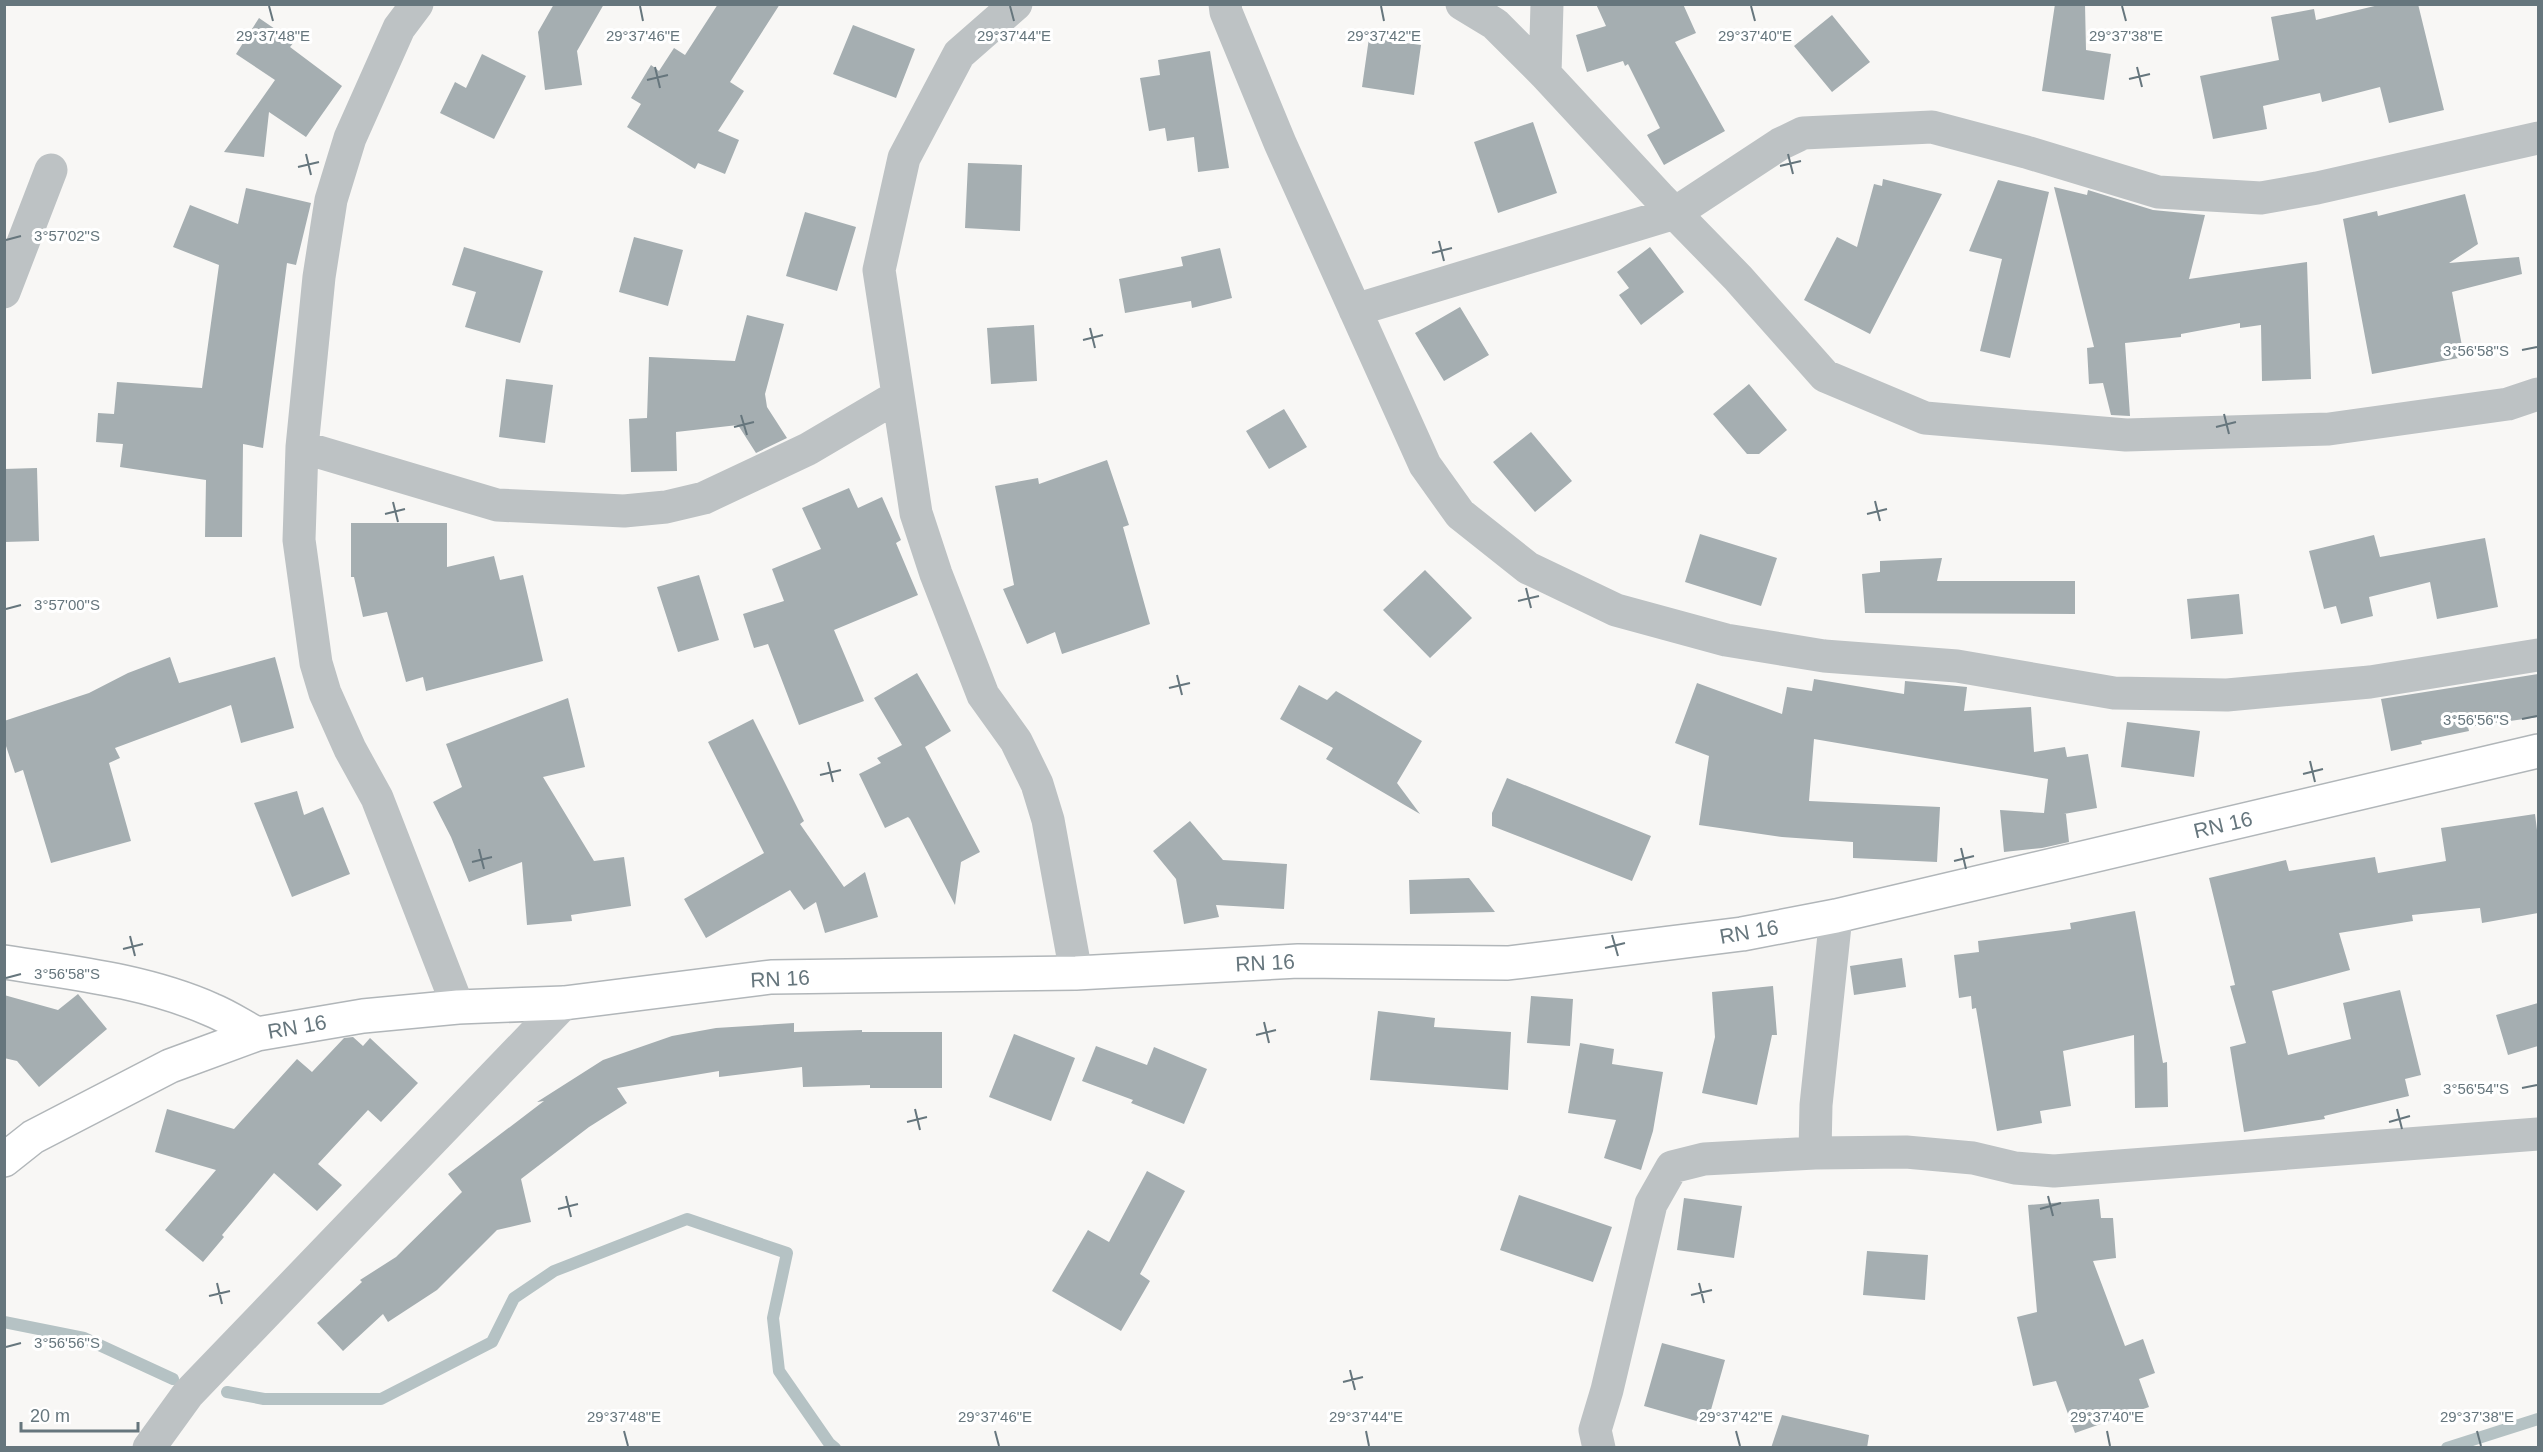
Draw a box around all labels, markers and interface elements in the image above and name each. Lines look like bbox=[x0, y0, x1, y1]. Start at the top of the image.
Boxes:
text: 29°37'48"E bbox=[236, 27, 310, 44]
text: 29°37'46"E bbox=[606, 27, 680, 44]
text: 29°37'44"E bbox=[977, 27, 1051, 44]
text: 29°37'42"E bbox=[1347, 27, 1421, 44]
text: 29°37'40"E bbox=[1718, 27, 1792, 44]
text: 29°37'38"E bbox=[2089, 27, 2163, 44]
text: 3°57'02"S bbox=[34, 227, 100, 244]
text: 3°56'58"S bbox=[2443, 342, 2509, 359]
text: 3°57'00"S bbox=[34, 596, 100, 613]
text: 3°56'56"S bbox=[2443, 711, 2509, 728]
street label: RN 16 bbox=[2191, 807, 2254, 842]
street label: RN 16 bbox=[1718, 915, 1780, 948]
street label: RN 16 bbox=[1235, 949, 1295, 976]
text: 3°56'58"S bbox=[34, 965, 100, 982]
street label: RN 16 bbox=[750, 965, 810, 992]
street label: RN 16 bbox=[266, 1010, 328, 1043]
text: 3°56'54"S bbox=[2443, 1080, 2509, 1097]
text: 3°56'56"S bbox=[34, 1334, 100, 1351]
scale bar bbox=[21, 1395, 138, 1433]
text: 20 m bbox=[30, 1406, 70, 1426]
text: 29°37'48"E bbox=[587, 1408, 661, 1425]
text: 29°37'46"E bbox=[958, 1408, 1032, 1425]
text: 29°37'44"E bbox=[1329, 1408, 1403, 1425]
text: 29°37'42"E bbox=[1699, 1408, 1773, 1425]
text: 29°37'40"E bbox=[2070, 1408, 2144, 1425]
text: 29°37'38"E bbox=[2440, 1408, 2514, 1425]

